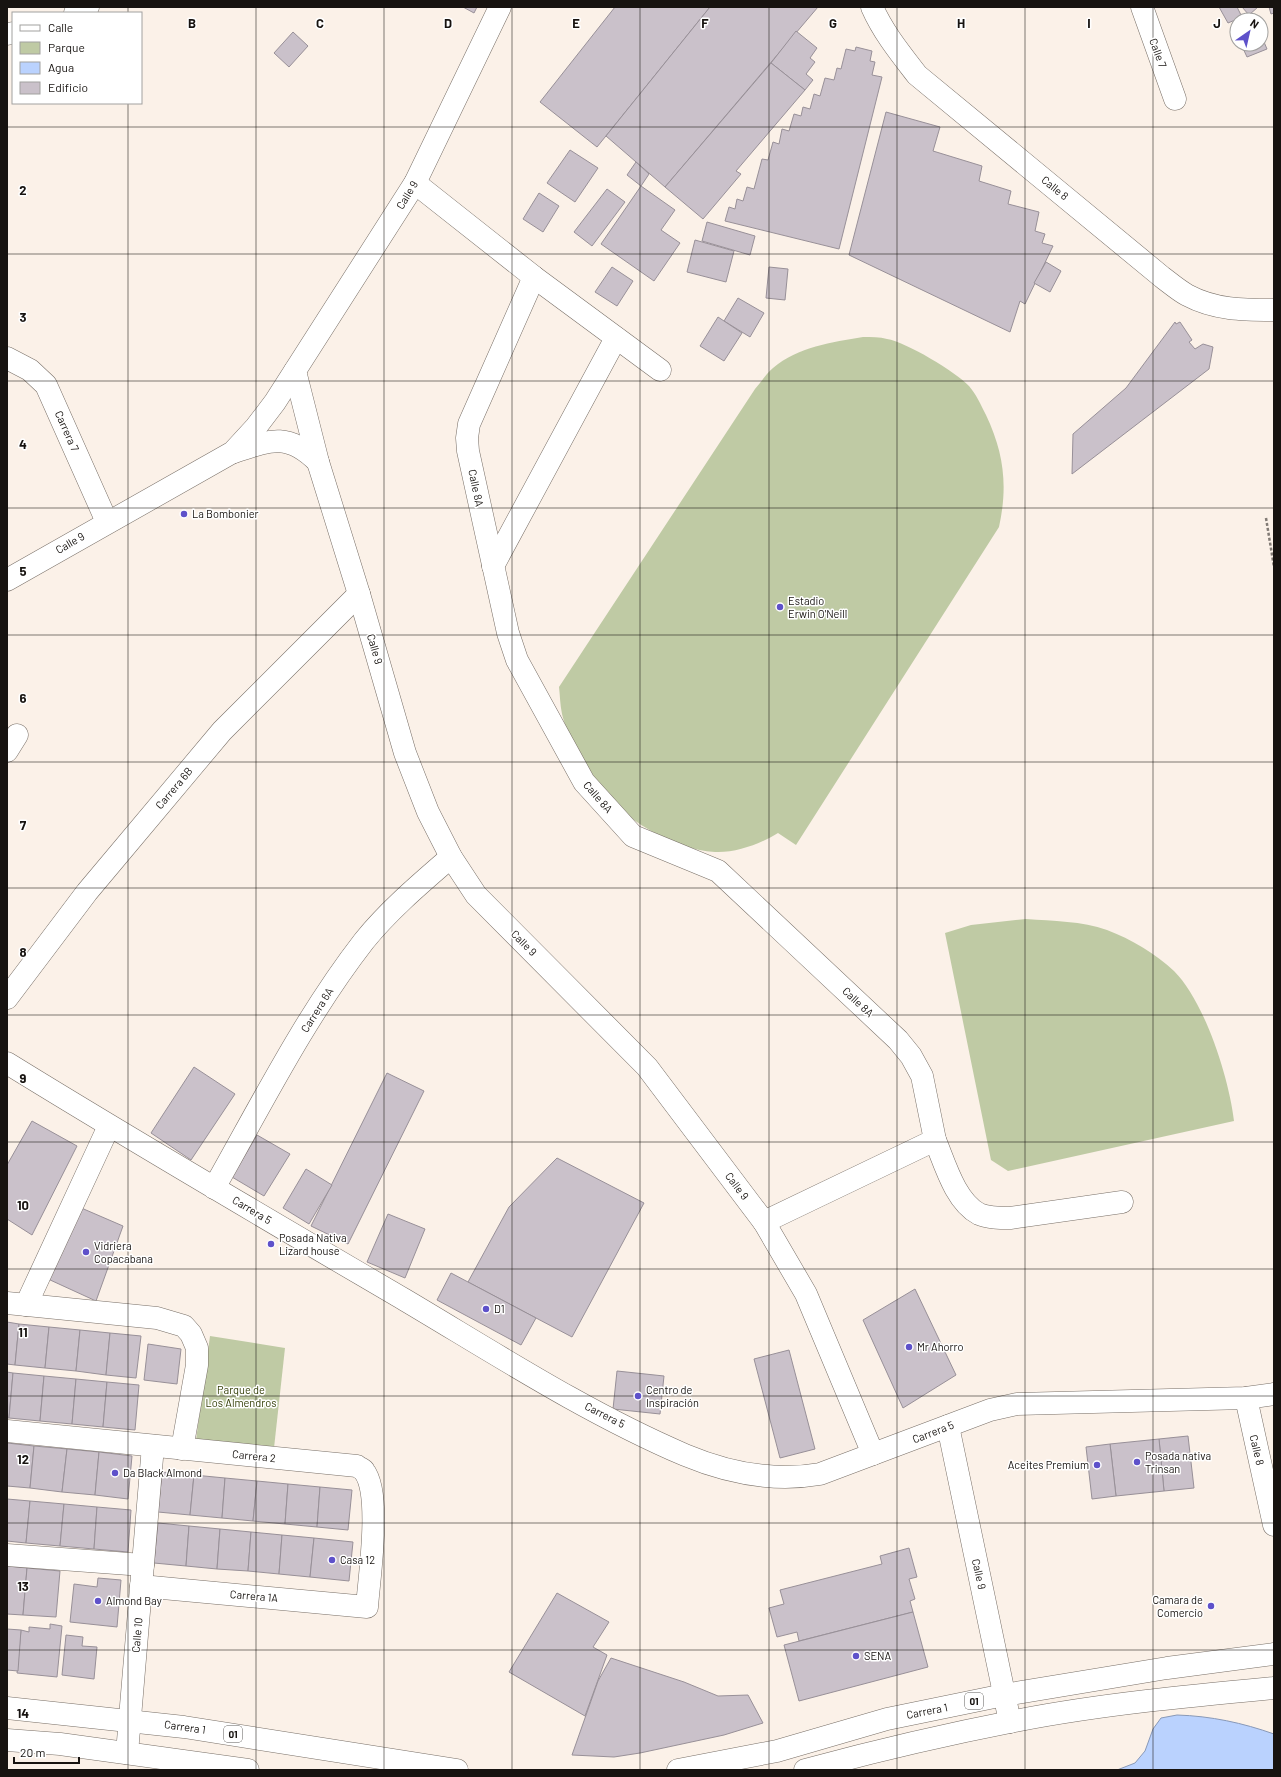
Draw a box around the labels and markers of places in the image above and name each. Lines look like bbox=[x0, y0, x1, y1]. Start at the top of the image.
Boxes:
place label: La Bombonier bbox=[192, 507, 259, 520]
marker: La Bombonier bbox=[179, 509, 189, 519]
place label: Estadio Erwin O'Neill bbox=[788, 594, 847, 620]
marker: Estadio Erwin O'Neill bbox=[775, 602, 785, 612]
place label: Posada Nativa Lizard house bbox=[279, 1231, 347, 1257]
place label: Vidriera Copacabana bbox=[94, 1239, 153, 1265]
marker: Posada Nativa Lizard house bbox=[266, 1239, 276, 1249]
marker: Vidriera Copacabana bbox=[81, 1247, 91, 1257]
place label: D1 bbox=[494, 1302, 505, 1315]
marker: D1 bbox=[481, 1304, 491, 1314]
place label: Mr Ahorro bbox=[917, 1340, 964, 1353]
marker: Mr Ahorro bbox=[904, 1342, 914, 1352]
place label: Centro de Inspiración bbox=[646, 1383, 699, 1409]
marker: Centro de Inspiración bbox=[633, 1391, 643, 1401]
place label: Posada nativa Trinsan bbox=[1145, 1449, 1211, 1475]
marker: Posada nativa Trinsan bbox=[1132, 1457, 1142, 1467]
place label: Aceites Premium bbox=[1008, 1458, 1089, 1471]
marker: Aceites Premium bbox=[1092, 1460, 1102, 1470]
place label: Da Black Almond bbox=[123, 1466, 202, 1479]
marker: Da Black Almond bbox=[110, 1468, 120, 1478]
place label: Casa 12 bbox=[340, 1553, 375, 1566]
marker: Casa 12 bbox=[327, 1555, 337, 1565]
place label: Camara de Comercio bbox=[1152, 1593, 1203, 1619]
place label: Almond Bay bbox=[106, 1594, 162, 1607]
marker: Almond Bay bbox=[93, 1596, 103, 1606]
marker: Camara de Comercio bbox=[1206, 1601, 1216, 1611]
place label: SENA bbox=[864, 1649, 892, 1662]
marker: SENA bbox=[851, 1651, 861, 1661]

